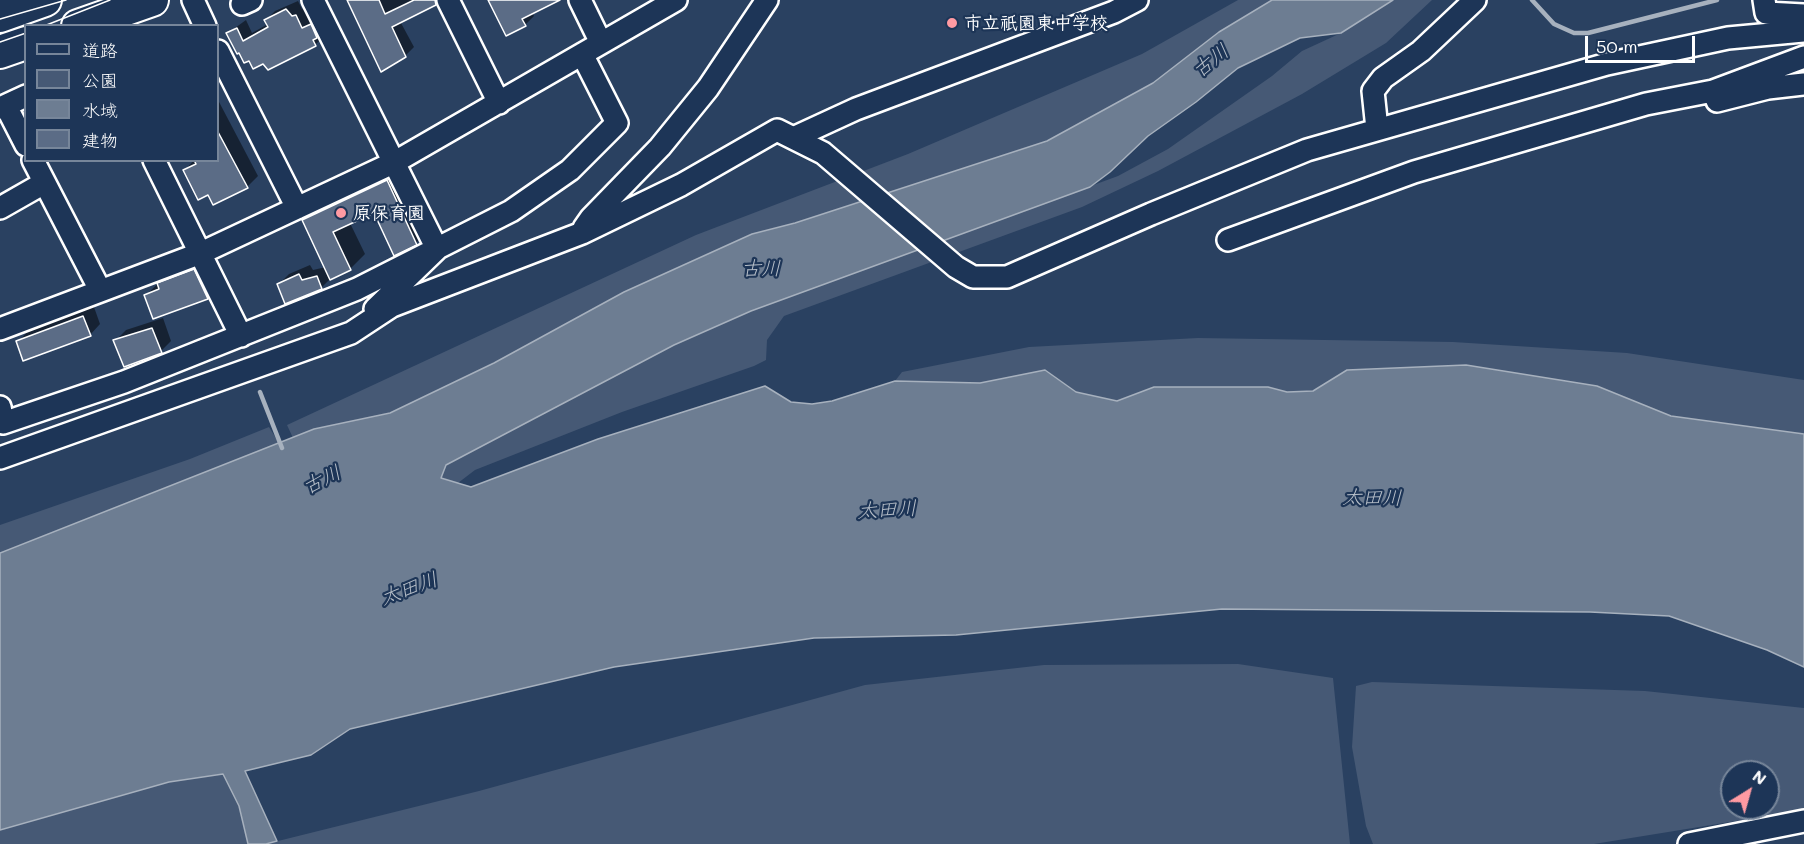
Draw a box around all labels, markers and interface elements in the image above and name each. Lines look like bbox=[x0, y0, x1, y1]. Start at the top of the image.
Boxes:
place label: 市立祇園東中学校 bbox=[964, 12, 1108, 34]
marker: 市立祇園東中学校 bbox=[945, 16, 959, 30]
legend bbox=[24, 24, 219, 162]
scale bar bbox=[1588, 24, 1698, 62]
text: 50 m bbox=[1596, 34, 1638, 58]
text: 道路 bbox=[82, 38, 118, 62]
water label: 古川 bbox=[1188, 39, 1234, 83]
text: 公園 bbox=[82, 68, 118, 92]
text: 水域 bbox=[82, 98, 118, 122]
text: 建物 bbox=[82, 128, 118, 152]
place label: 原保育園 bbox=[353, 202, 425, 224]
marker: 原保育園 bbox=[334, 206, 348, 220]
water label: 古川 bbox=[741, 257, 781, 281]
water label: 古川 bbox=[299, 460, 345, 500]
water label: 太田川 bbox=[1342, 485, 1402, 511]
water label: 太田川 bbox=[856, 496, 918, 524]
water label: 太田川 bbox=[377, 567, 441, 611]
north arrow bbox=[1720, 760, 1780, 820]
text: N bbox=[1749, 765, 1771, 789]

